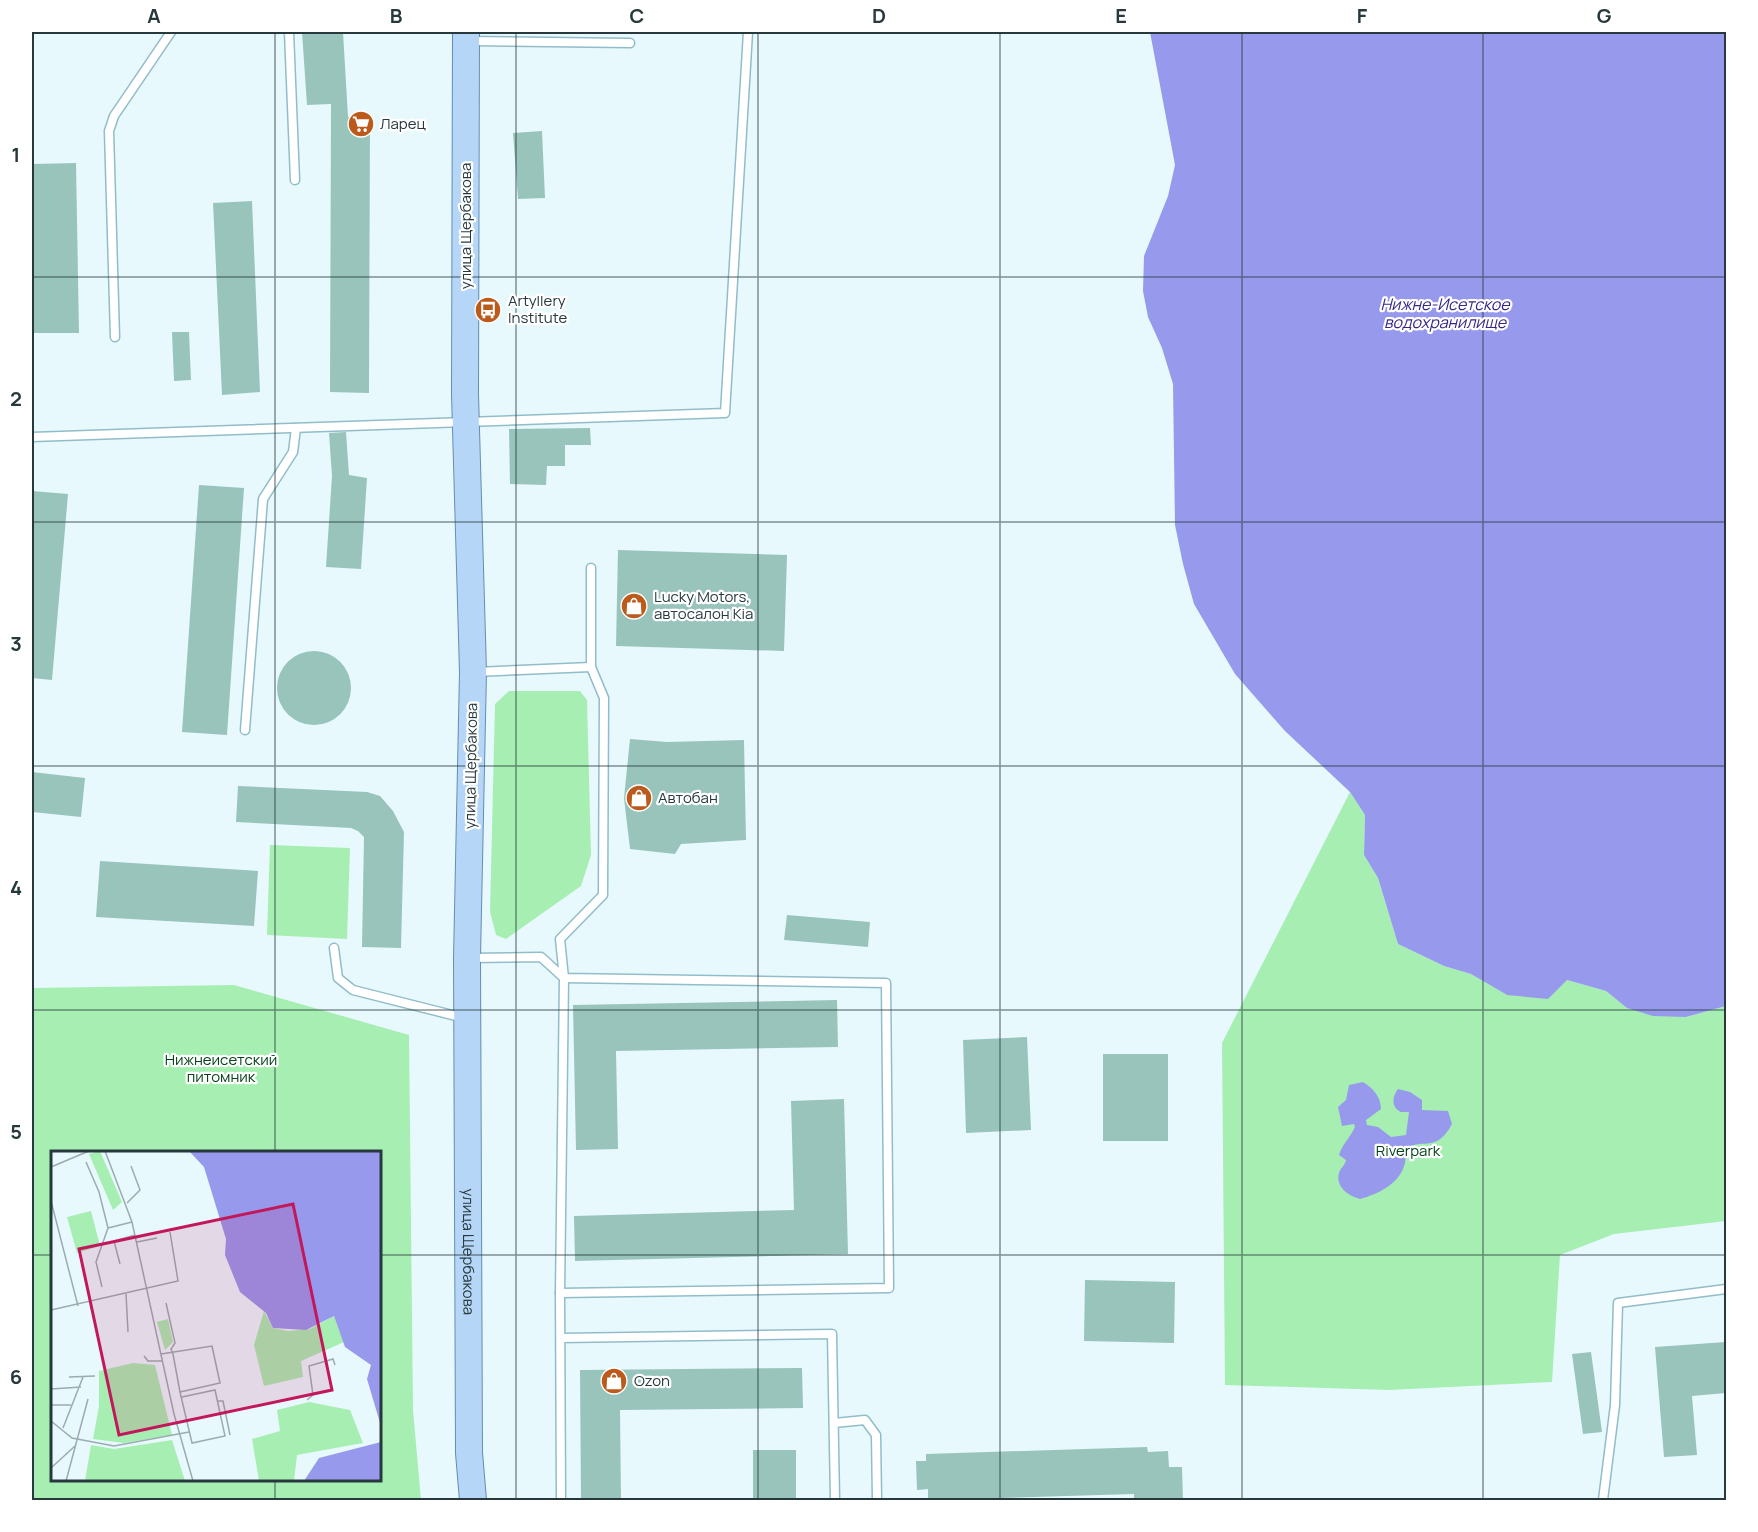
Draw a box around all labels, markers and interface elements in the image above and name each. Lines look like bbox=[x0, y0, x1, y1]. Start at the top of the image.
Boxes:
text: A bbox=[147, 2, 161, 29]
text: B bbox=[390, 2, 403, 29]
text: C bbox=[630, 2, 644, 29]
text: D bbox=[872, 2, 886, 29]
text: E bbox=[1115, 2, 1127, 29]
text: F bbox=[1357, 2, 1368, 29]
text: G bbox=[1597, 2, 1612, 29]
supermarket icon: Ларец bbox=[346, 109, 376, 139]
place label: Ларец bbox=[380, 113, 426, 134]
text: 1 bbox=[12, 141, 20, 168]
street label: улица Щербакова bbox=[455, 163, 476, 289]
place label: Artyllery Institute bbox=[508, 290, 567, 328]
water label: Нижне-Исетское водохранилище bbox=[1380, 293, 1511, 333]
bus stop icon: Artyllery Institute bbox=[473, 295, 503, 325]
text: 2 bbox=[10, 385, 22, 412]
place label: Lucky Motors, автосалон Kia bbox=[654, 586, 753, 624]
shop icon: Lucky Motors, автосалон Kia bbox=[619, 591, 649, 621]
text: 3 bbox=[10, 630, 22, 657]
street label: улица Щербакова bbox=[459, 703, 482, 829]
shop icon: Автобан bbox=[624, 783, 654, 813]
place label: Автобан bbox=[658, 787, 718, 808]
text: 4 bbox=[10, 874, 22, 901]
park label: Нижнеисетский питомник bbox=[165, 1049, 277, 1087]
text: 5 bbox=[10, 1118, 22, 1145]
park label: Riverpark bbox=[1376, 1140, 1441, 1161]
inset map bbox=[51, 1151, 381, 1481]
street label: улица Щербакова bbox=[458, 1188, 479, 1315]
text: 6 bbox=[10, 1363, 22, 1390]
shop icon: Ozon bbox=[599, 1366, 629, 1396]
place label: Ozon bbox=[634, 1370, 670, 1391]

